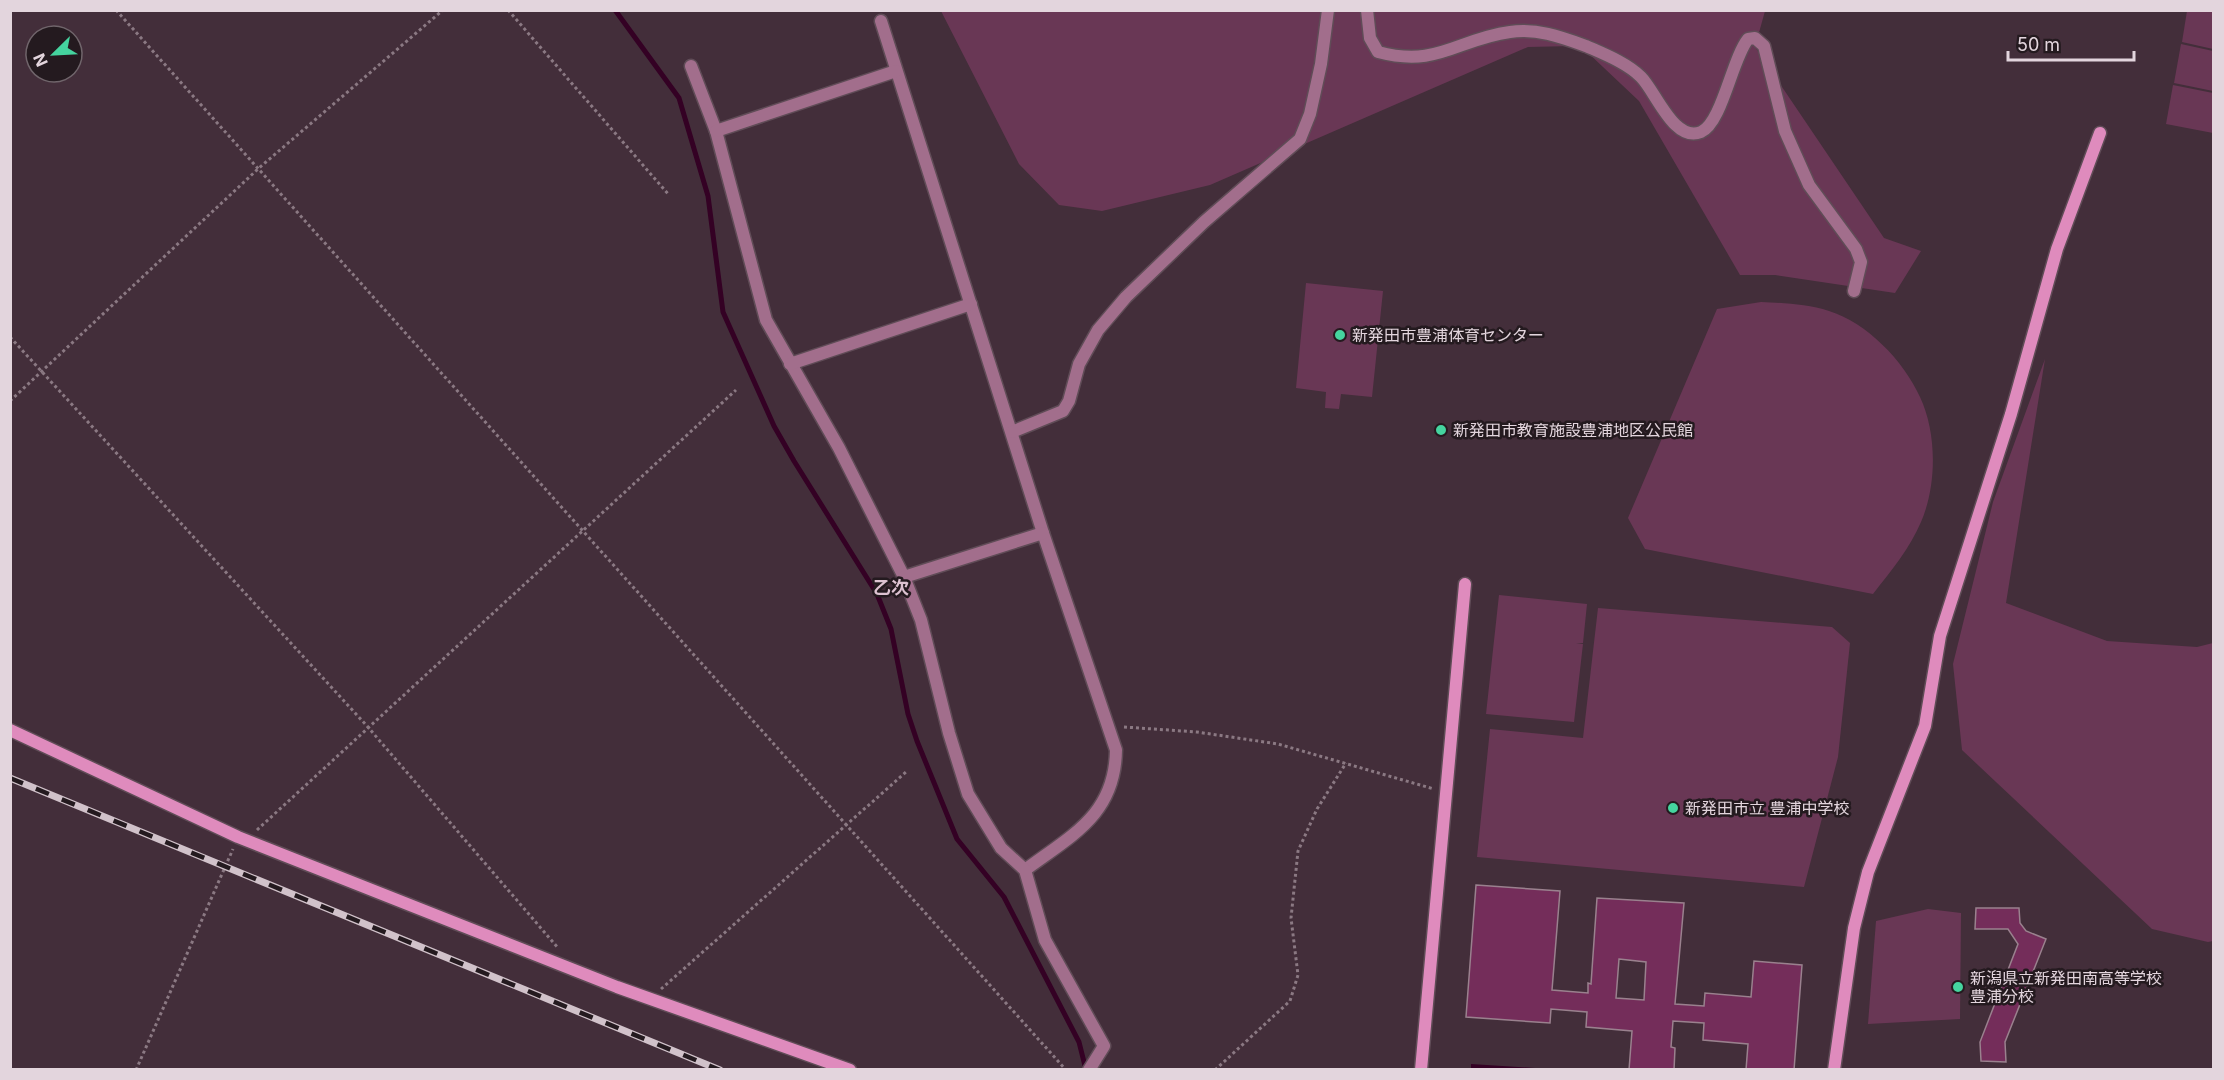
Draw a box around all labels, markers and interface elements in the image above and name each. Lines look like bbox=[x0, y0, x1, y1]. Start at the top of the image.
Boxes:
north arrow bbox=[24, 24, 84, 84]
scale bar bbox=[2008, 24, 2134, 62]
text: 50 m bbox=[2017, 34, 2060, 55]
text: N bbox=[29, 50, 52, 70]
place label: 新発田市豊浦体育センター bbox=[1352, 325, 1544, 345]
marker: 新発田市豊浦体育センター bbox=[1333, 328, 1347, 342]
place label: 新発田市教育施設豊浦地区公民館 bbox=[1453, 420, 1693, 440]
marker: 新発田市教育施設豊浦地区公民館 bbox=[1434, 423, 1448, 437]
district label: 乙次 bbox=[873, 577, 909, 598]
place label: 新発田市立 豊浦中学校 bbox=[1685, 798, 1850, 818]
marker: 新発田市立 豊浦中学校 bbox=[1666, 801, 1680, 815]
place label: 新潟県立新発田南高等学校 豊浦分校 bbox=[1970, 968, 2162, 1006]
marker: 新潟県立新発田南高等学校 豊浦分校 bbox=[1951, 980, 1965, 994]

